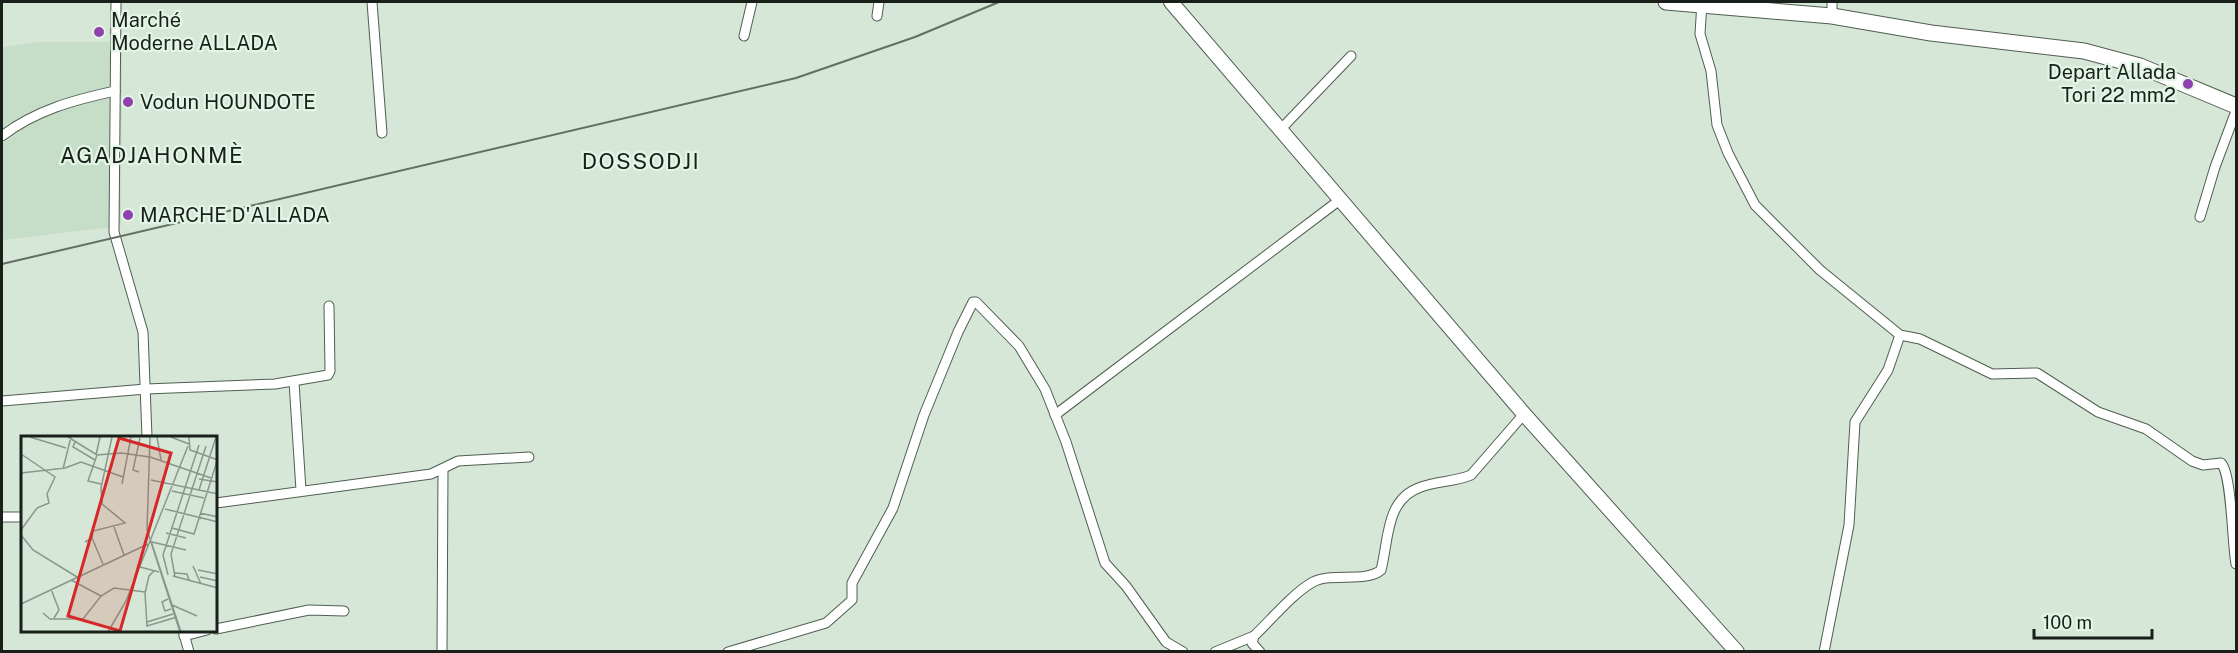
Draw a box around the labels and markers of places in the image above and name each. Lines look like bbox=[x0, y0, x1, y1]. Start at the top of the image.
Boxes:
place label: Marché Moderne ALLADA bbox=[111, 8, 278, 55]
marker: Marché Moderne ALLADA bbox=[92, 25, 106, 39]
place label: Depart Allada Tori 22 mm2 bbox=[2048, 60, 2176, 107]
marker: Depart Allada Tori 22 mm2 bbox=[2181, 77, 2195, 91]
place label: Vodun HOUNDOTE bbox=[140, 90, 316, 114]
marker: Vodun HOUNDOTE bbox=[121, 95, 135, 109]
place label: MARCHE D'ALLADA bbox=[140, 203, 330, 227]
marker: MARCHE D'ALLADA bbox=[121, 208, 135, 222]

